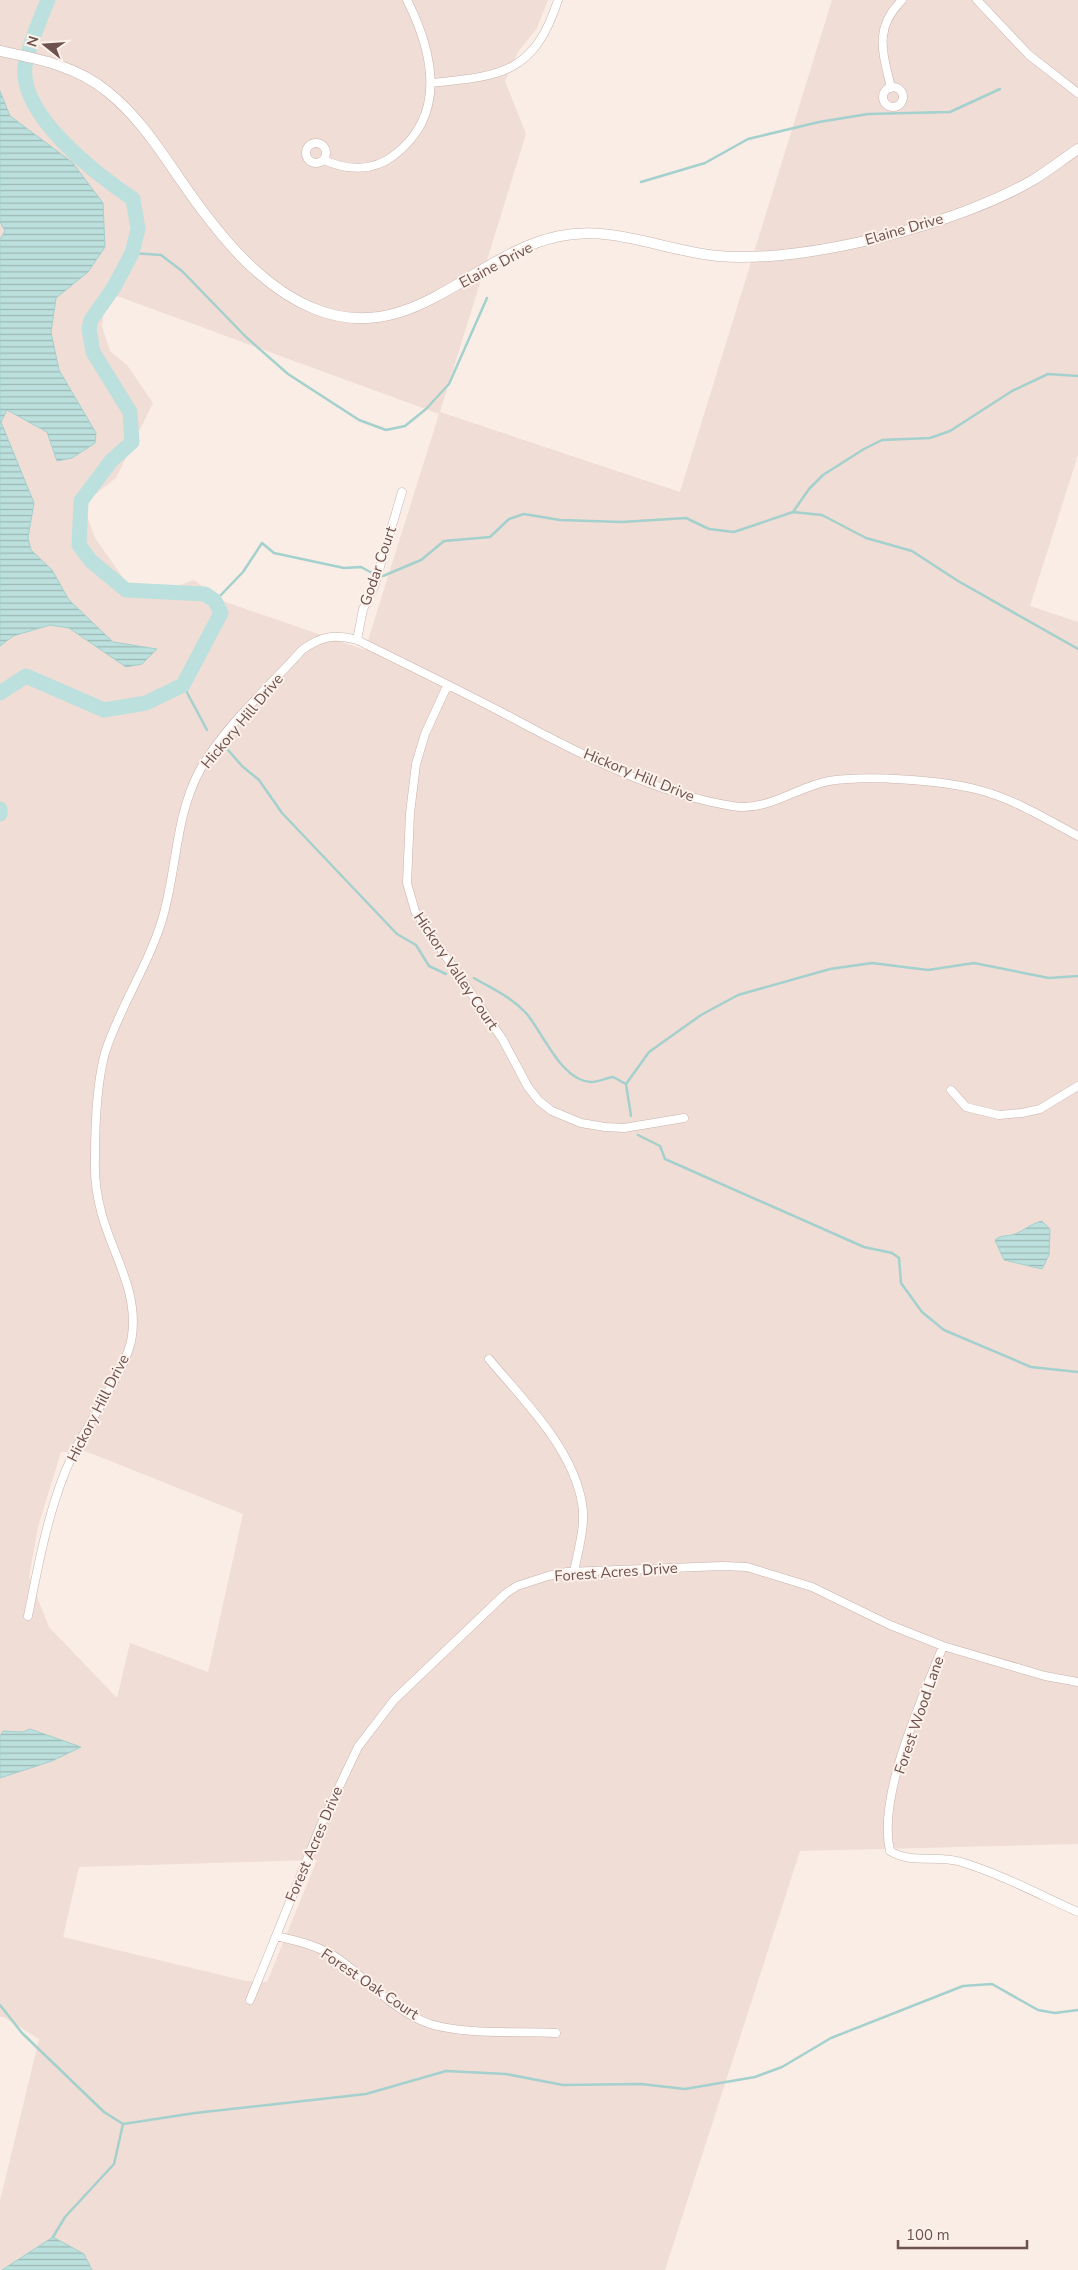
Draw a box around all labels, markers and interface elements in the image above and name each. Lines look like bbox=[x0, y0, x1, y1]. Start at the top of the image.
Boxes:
north arrow bbox=[20, 20, 70, 70]
text: N bbox=[22, 34, 44, 49]
street label: Elaine Drive bbox=[863, 208, 945, 250]
street label: Elaine Drive bbox=[456, 237, 536, 293]
street label: Godar Court bbox=[355, 523, 401, 608]
street label: Hickory Hill Drive bbox=[196, 669, 288, 773]
street label: Hickory Hill Drive bbox=[581, 744, 697, 806]
street label: Hickory Valley Court bbox=[409, 908, 503, 1034]
street label: Hickory Hill Drive bbox=[62, 1351, 134, 1465]
street label: Forest Acres Drive bbox=[554, 1558, 678, 1586]
street label: Forest Wood Lane bbox=[889, 1653, 949, 1777]
street label: Forest Acres Drive bbox=[281, 1783, 347, 1905]
street label: Forest Oak Court bbox=[317, 1944, 423, 2025]
scale bar bbox=[898, 2218, 1027, 2250]
text: 100 m bbox=[906, 2225, 950, 2245]

